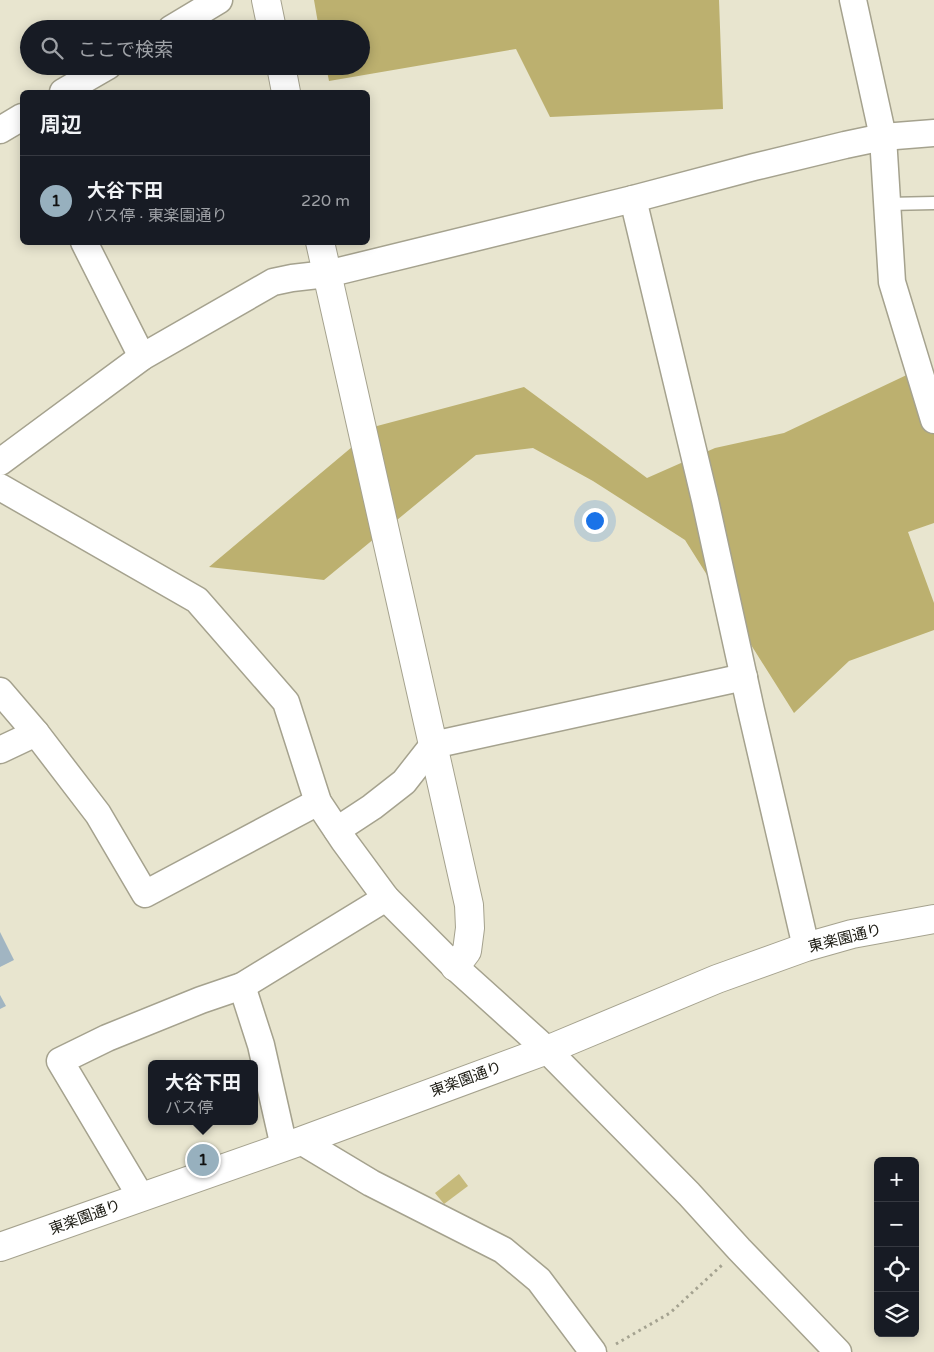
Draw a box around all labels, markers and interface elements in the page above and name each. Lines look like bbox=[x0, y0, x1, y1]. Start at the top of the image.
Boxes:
search box bbox=[20, 20, 370, 75]
icon: search bbox=[38, 34, 66, 62]
text: ここで検索 bbox=[78, 39, 173, 61]
text: 周辺 bbox=[40, 113, 82, 138]
text: 大谷下田 bbox=[87, 180, 163, 202]
text: 1 bbox=[51, 191, 61, 211]
text: 220 m bbox=[301, 191, 350, 211]
text: バス停 · 東楽園通り bbox=[87, 206, 227, 226]
your location bbox=[582, 508, 608, 534]
street label: 東楽園通り bbox=[806, 920, 884, 956]
street label: 東楽園通り bbox=[428, 1058, 504, 1100]
popup bbox=[148, 1060, 258, 1125]
text: 大谷下田 bbox=[165, 1072, 241, 1094]
text: バス停 bbox=[165, 1098, 213, 1118]
pin: 1 bbox=[187, 1141, 219, 1179]
map controls bbox=[874, 1157, 919, 1337]
button: + bbox=[874, 1157, 919, 1202]
street label: 東楽園通り bbox=[47, 1196, 123, 1238]
button: − bbox=[874, 1202, 919, 1247]
button: locate bbox=[874, 1247, 919, 1292]
button: layers bbox=[874, 1292, 919, 1337]

